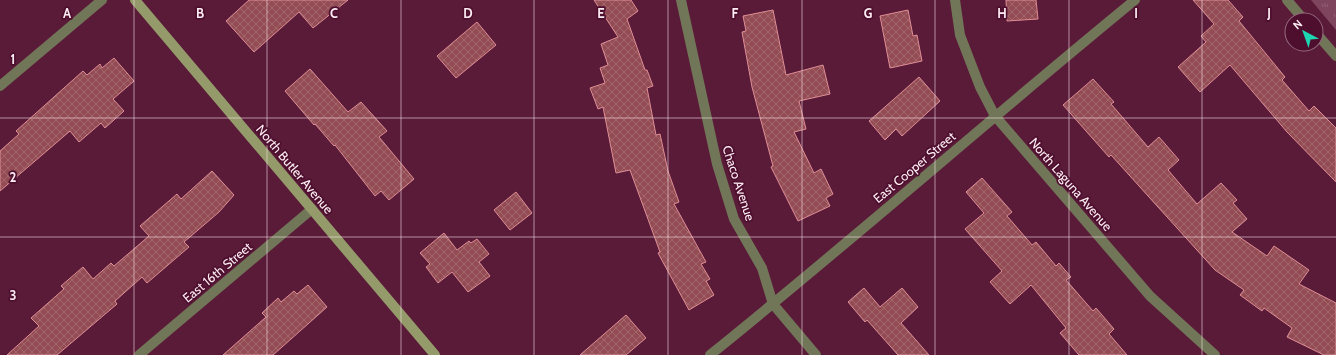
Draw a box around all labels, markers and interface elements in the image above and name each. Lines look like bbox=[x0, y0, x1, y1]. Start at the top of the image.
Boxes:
text: A bbox=[63, 5, 72, 21]
text: B bbox=[196, 5, 204, 21]
text: C bbox=[330, 5, 338, 21]
text: D bbox=[463, 5, 473, 21]
text: E bbox=[597, 5, 605, 21]
text: F bbox=[732, 5, 739, 21]
text: G bbox=[864, 5, 873, 21]
text: H bbox=[997, 5, 1007, 21]
text: I bbox=[1134, 5, 1138, 21]
text: J bbox=[1266, 5, 1271, 21]
north arrow bbox=[1284, 12, 1324, 52]
text: N bbox=[1290, 17, 1305, 32]
text: 1 bbox=[11, 51, 15, 67]
street label: North Butler Avenue bbox=[253, 121, 337, 217]
street label: East Cooper Street bbox=[870, 128, 959, 206]
street label: North Laguna Avenue bbox=[1026, 134, 1116, 234]
street label: Chaco Avenue bbox=[719, 143, 759, 223]
text: 2 bbox=[10, 169, 17, 185]
street label: East 16th Street bbox=[179, 238, 255, 306]
text: 3 bbox=[9, 287, 17, 303]

